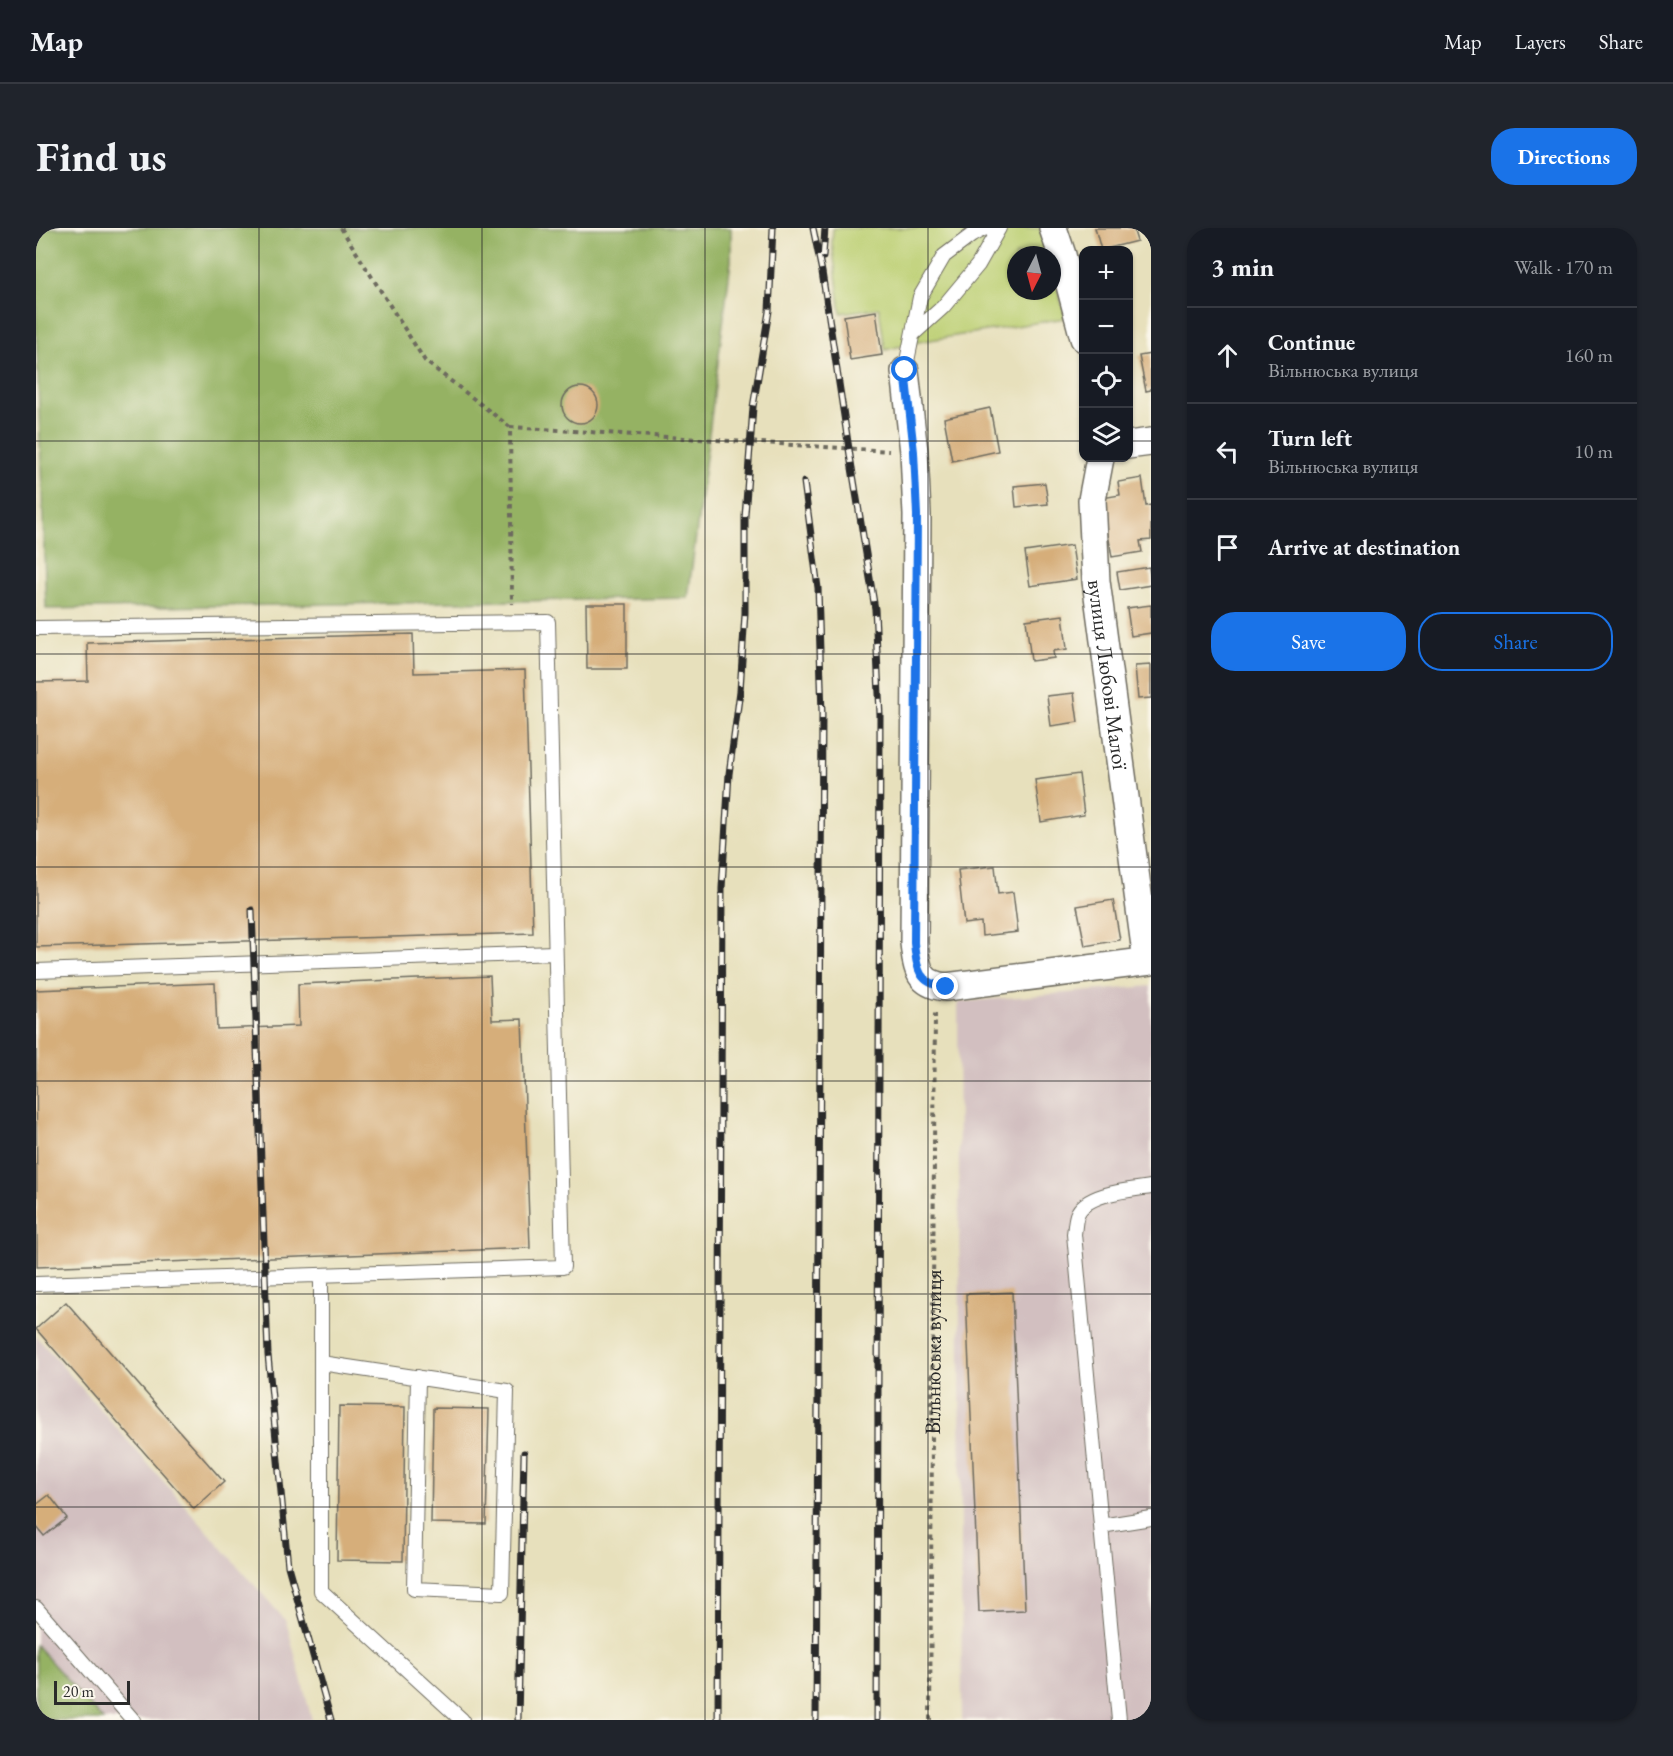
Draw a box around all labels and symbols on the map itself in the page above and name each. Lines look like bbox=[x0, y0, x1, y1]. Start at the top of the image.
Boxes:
north arrow bbox=[1007, 246, 1061, 300]
route start bbox=[891, 356, 917, 382]
street label: вулиця Любові Малої bbox=[1081, 577, 1136, 772]
route end bbox=[932, 973, 958, 999]
street label: Вільнюська вулиця bbox=[918, 1269, 948, 1435]
scale bar bbox=[54, 1678, 130, 1706]

